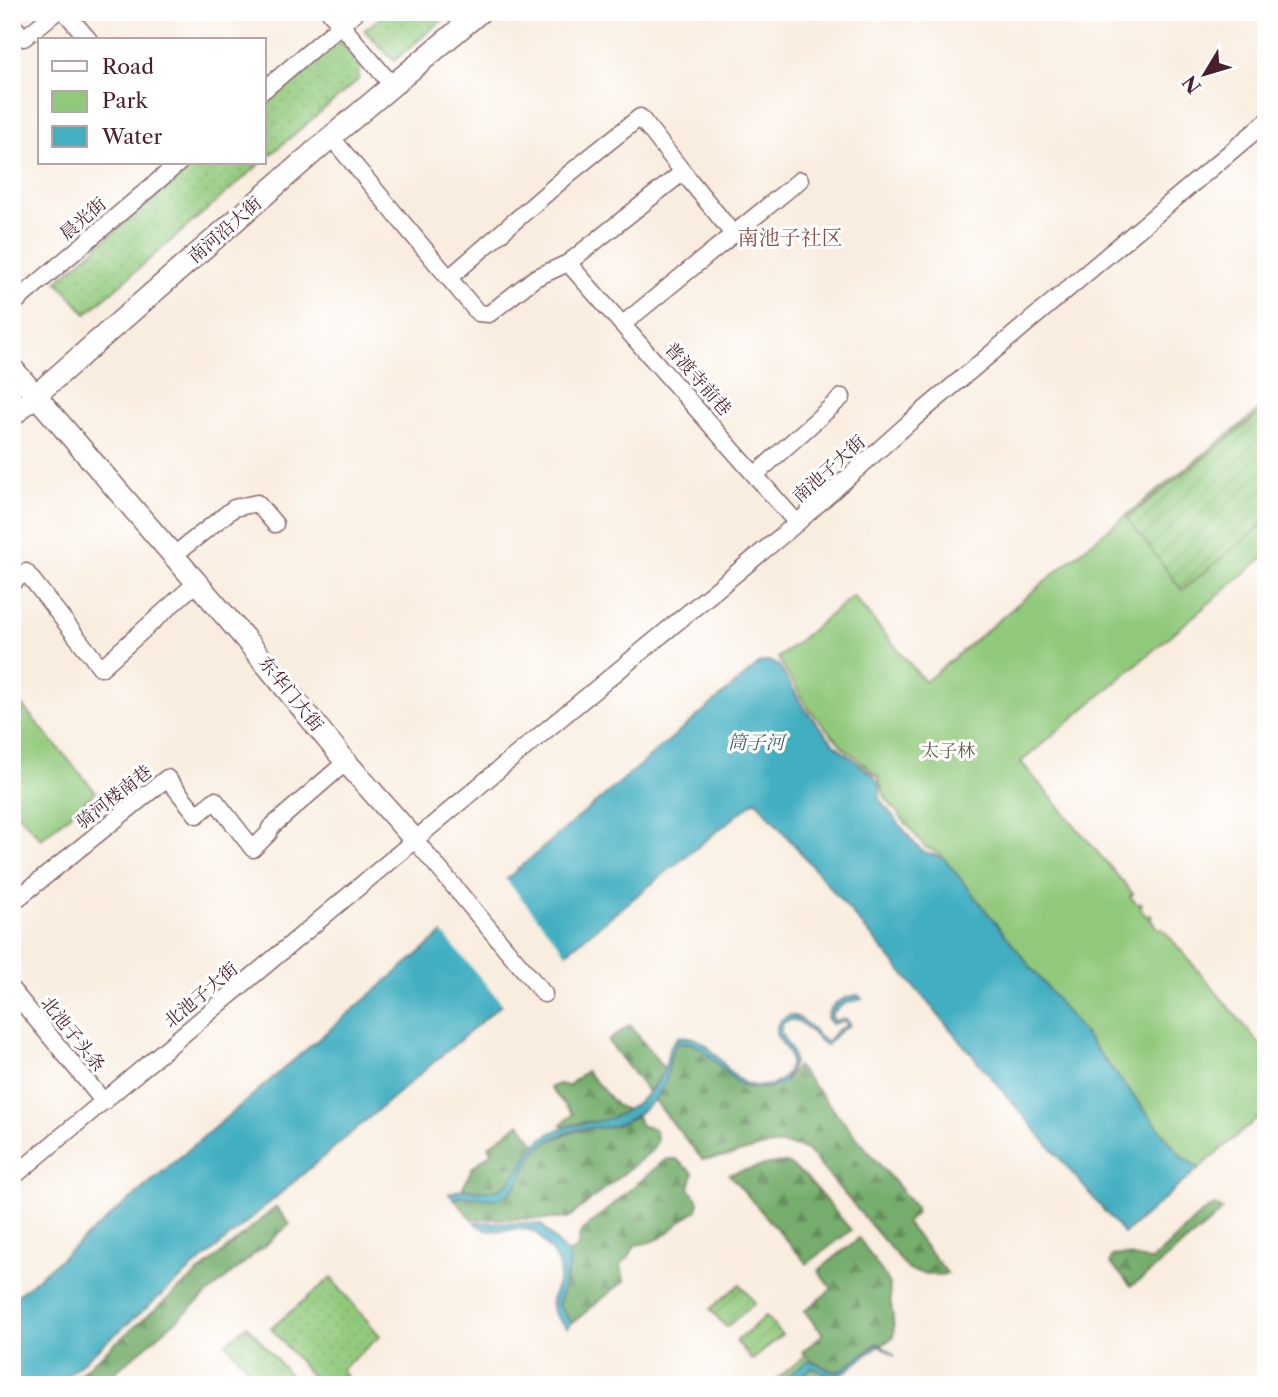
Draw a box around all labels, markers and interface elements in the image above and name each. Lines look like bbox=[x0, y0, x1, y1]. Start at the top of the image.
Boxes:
legend bbox=[38, 38, 266, 164]
north arrow bbox=[1170, 38, 1240, 108]
text: Road bbox=[102, 54, 154, 79]
text: N bbox=[1178, 71, 1206, 98]
text: Park bbox=[102, 88, 148, 113]
text: Water bbox=[101, 124, 162, 149]
street label: 南河沿大街 bbox=[184, 192, 266, 268]
street label: 晨光街 bbox=[55, 193, 111, 245]
district label: 南池子社区 bbox=[738, 225, 843, 250]
street label: 普渡寺前巷 bbox=[660, 338, 736, 420]
street label: 南池子大街 bbox=[788, 431, 870, 507]
street label: 东华门大街 bbox=[254, 652, 328, 736]
water label: 筒子河 bbox=[727, 731, 787, 754]
park label: 太子林 bbox=[921, 740, 975, 762]
street label: 骑河楼南巷 bbox=[72, 761, 156, 833]
street label: 北池子大街 bbox=[159, 958, 243, 1032]
street label: 北池子头条 bbox=[36, 992, 110, 1076]

